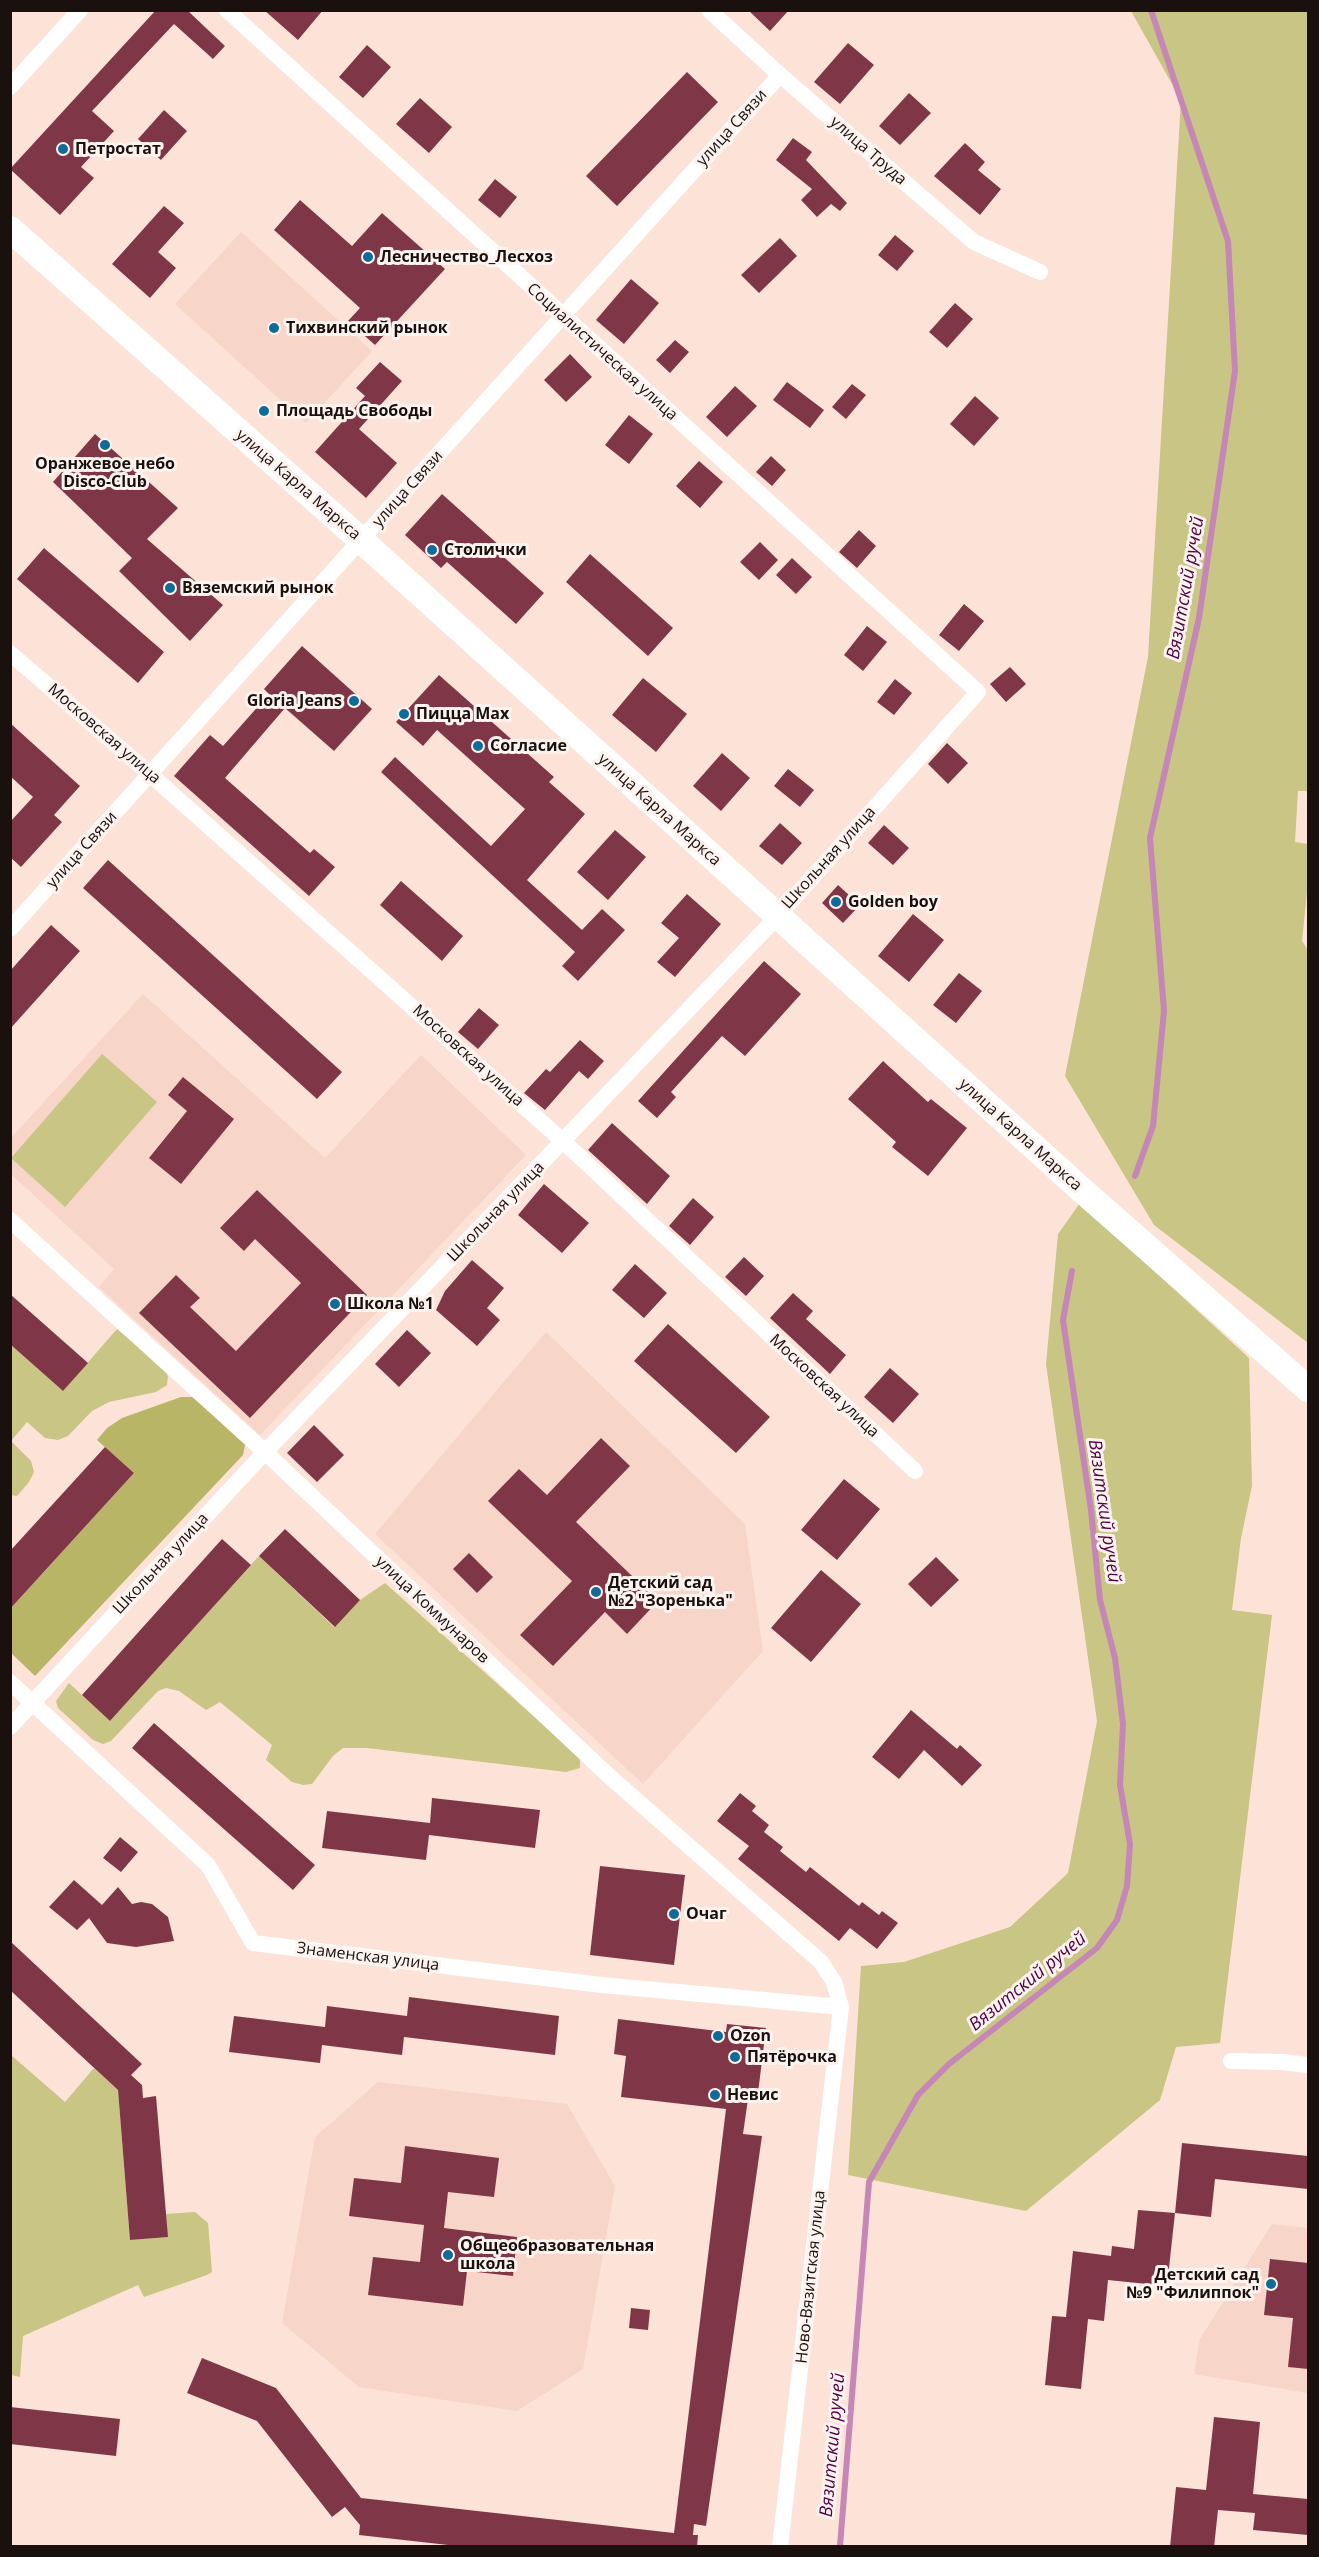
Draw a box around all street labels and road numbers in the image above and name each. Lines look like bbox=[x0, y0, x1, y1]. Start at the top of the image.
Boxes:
street label: улица Связи bbox=[693, 86, 771, 170]
street label: улица Труда bbox=[826, 113, 910, 189]
street label: Социалистическая улица bbox=[523, 279, 681, 425]
street label: улица Карла Маркса bbox=[232, 426, 364, 544]
street label: улица Связи bbox=[369, 447, 447, 531]
street label: Московская улица bbox=[44, 680, 164, 788]
street label: улица Карла Маркса bbox=[594, 750, 724, 870]
street label: Школьная улица bbox=[778, 803, 880, 913]
street label: улица Связи bbox=[43, 808, 121, 892]
street label: Московская улица bbox=[408, 1001, 528, 1111]
street label: улица Карла Маркса bbox=[955, 1075, 1085, 1195]
street label: Школьная улица bbox=[443, 1158, 549, 1266]
street label: Московская улица bbox=[765, 1330, 883, 1442]
street label: Школьная улица bbox=[109, 1509, 213, 1619]
street label: улица Коммунаров bbox=[371, 1552, 493, 1668]
street label: Знаменская улица bbox=[296, 1939, 440, 1975]
street label: Ново-Вязитская улица bbox=[792, 2189, 830, 2365]

